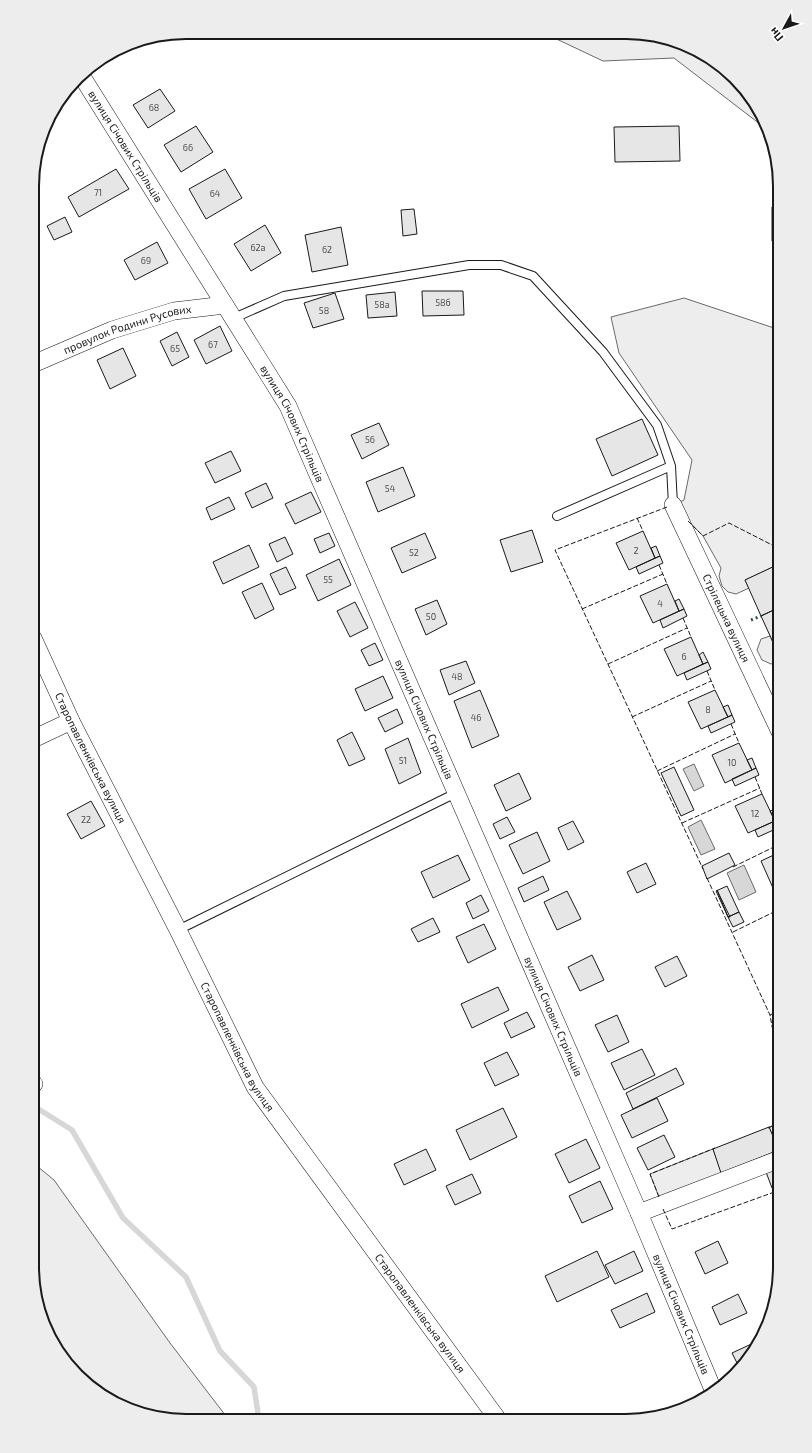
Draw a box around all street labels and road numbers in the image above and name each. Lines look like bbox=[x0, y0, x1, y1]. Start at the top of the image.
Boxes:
street label: вулиця Січових Стрільців bbox=[86, 88, 166, 204]
street label: провулок Родини Русових bbox=[61, 302, 192, 356]
street label: вулиця Січових Стрільців bbox=[258, 362, 327, 484]
street label: Стрілецька вулиця bbox=[700, 571, 753, 664]
street label: вулиця Січових Стрільців bbox=[393, 657, 456, 781]
street label: Старопавленківська вулиця bbox=[53, 690, 129, 825]
street label: вулиця Січових Стрільців bbox=[522, 954, 586, 1078]
street label: Старопавленківська вулиця bbox=[198, 980, 277, 1113]
street label: Старопавленківська вулиця bbox=[373, 1251, 468, 1375]
street label: вулиця Січових Стрільців bbox=[651, 1252, 713, 1376]

